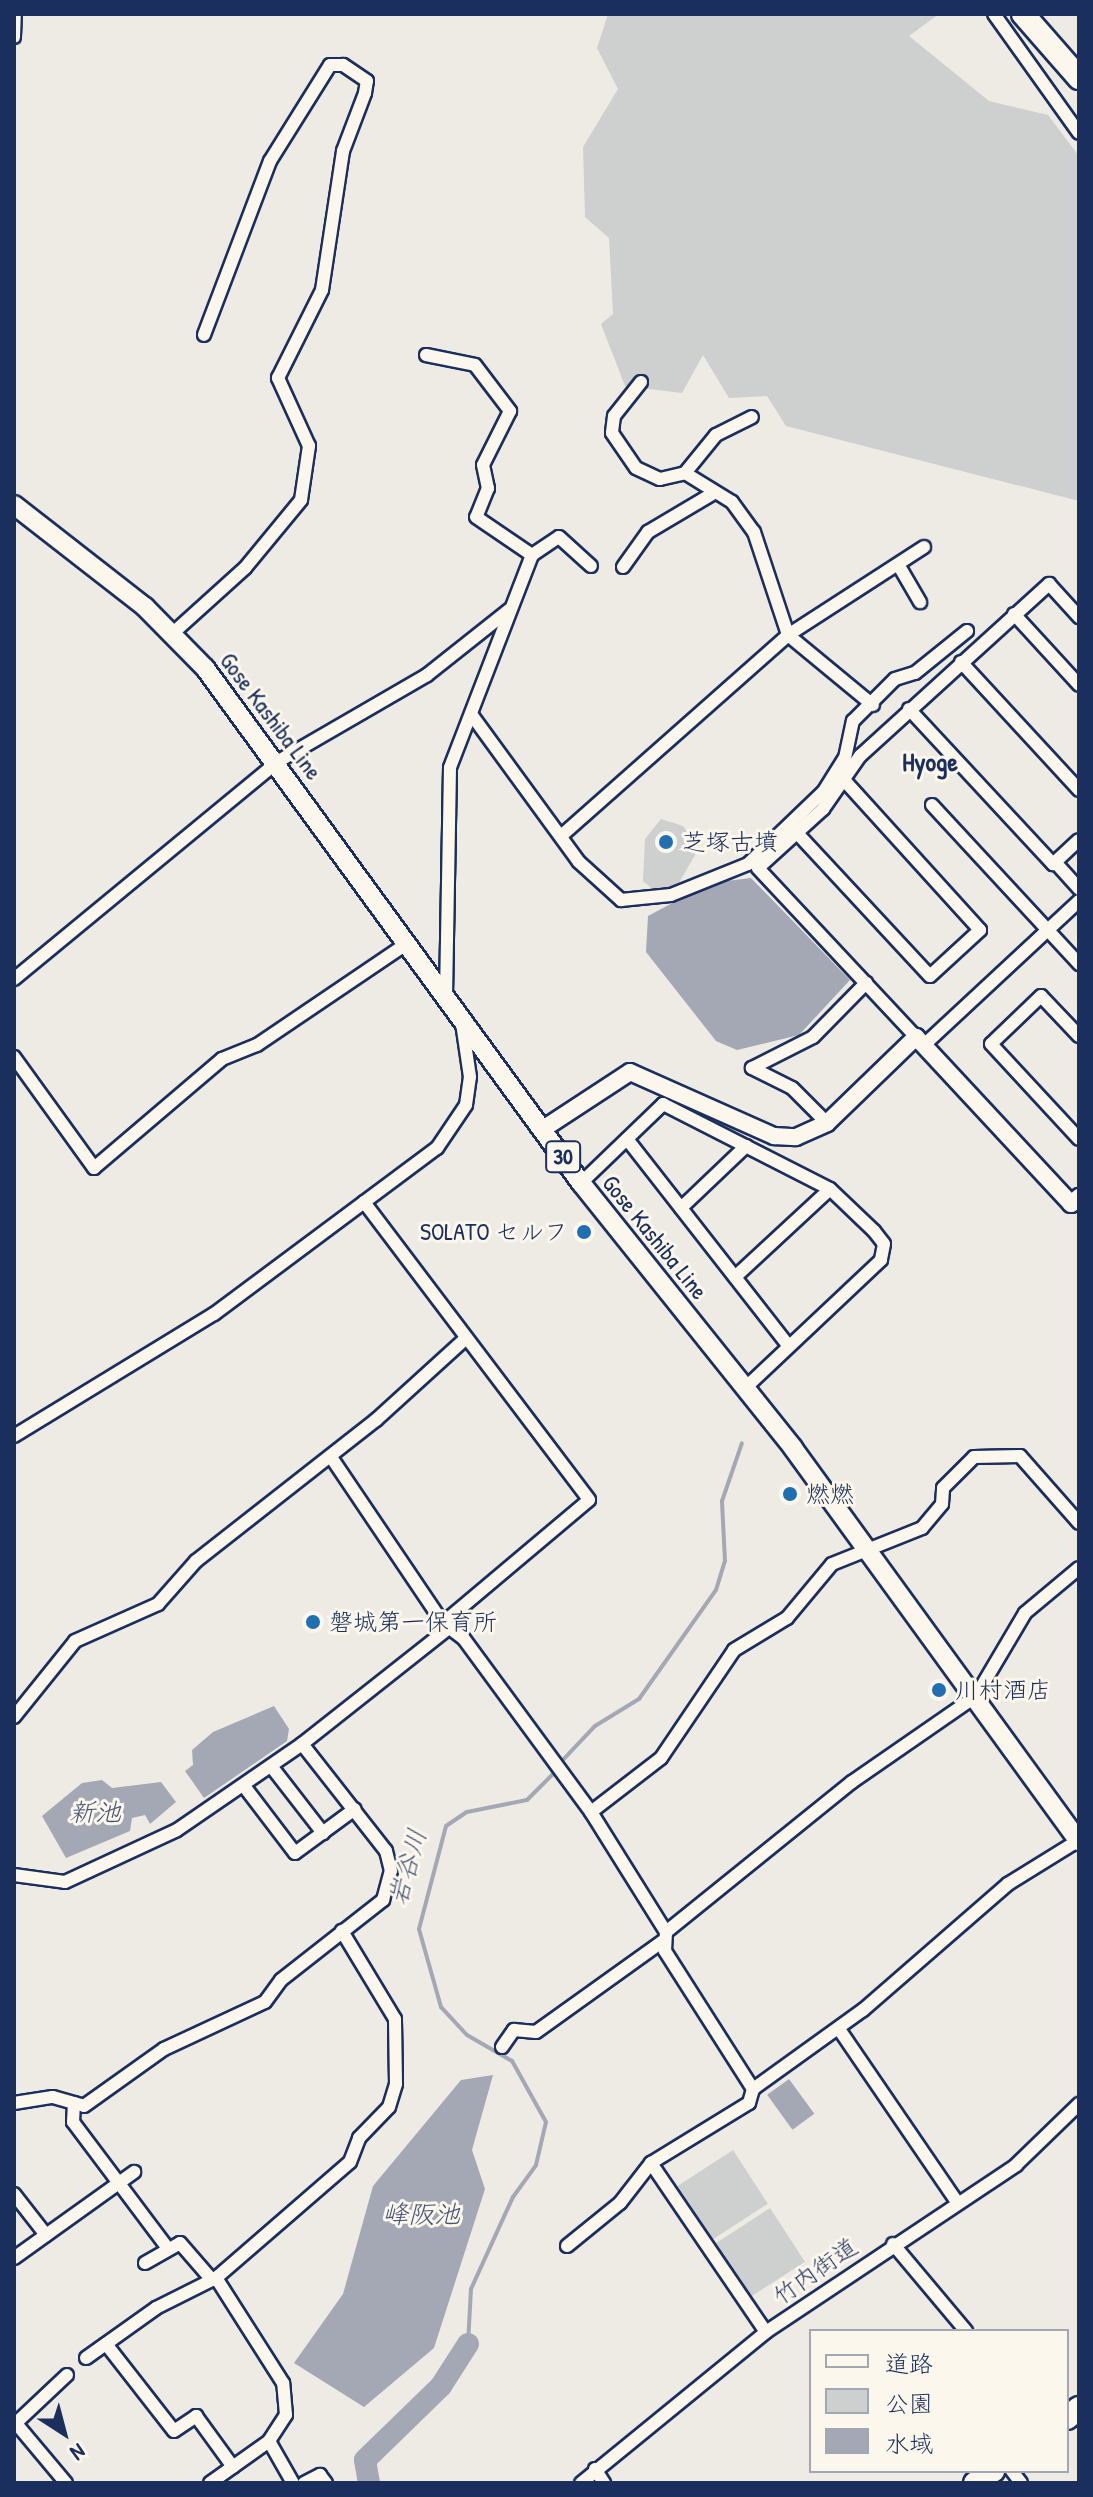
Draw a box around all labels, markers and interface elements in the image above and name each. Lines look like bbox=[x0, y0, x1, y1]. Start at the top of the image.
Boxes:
street label: Gose Kashiba Line bbox=[214, 647, 328, 785]
district label: Hyoge bbox=[902, 746, 958, 778]
place label: 芝塚古墳 bbox=[682, 828, 778, 856]
marker: 芝塚古墳 bbox=[657, 833, 675, 851]
road number: 30 bbox=[545, 1139, 581, 1175]
street label: Gose Kashiba Line bbox=[596, 1169, 714, 1305]
place label: SOLATO セルフ bbox=[421, 1218, 568, 1246]
marker: SOLATO セルフ bbox=[575, 1223, 593, 1241]
place label: 燃燃 bbox=[806, 1480, 854, 1508]
marker: 燃燃 bbox=[781, 1485, 799, 1503]
place label: 磐城第一保育所 bbox=[329, 1608, 497, 1636]
marker: 磐城第一保育所 bbox=[304, 1613, 322, 1631]
place label: 川村酒店 bbox=[955, 1676, 1051, 1704]
marker: 川村酒店 bbox=[930, 1681, 948, 1699]
water label: 新池 bbox=[69, 1796, 121, 1828]
water label: 岩谷川 bbox=[381, 1825, 433, 1909]
water label: 峰阪池 bbox=[382, 2198, 460, 2230]
street label: 竹内街道 bbox=[767, 2232, 863, 2310]
legend bbox=[809, 2329, 1069, 2473]
text: 道路 bbox=[885, 2347, 933, 2379]
text: 公園 bbox=[885, 2387, 933, 2419]
north arrow bbox=[24, 2393, 104, 2473]
text: 水域 bbox=[885, 2427, 933, 2459]
text: N bbox=[65, 2437, 92, 2468]

